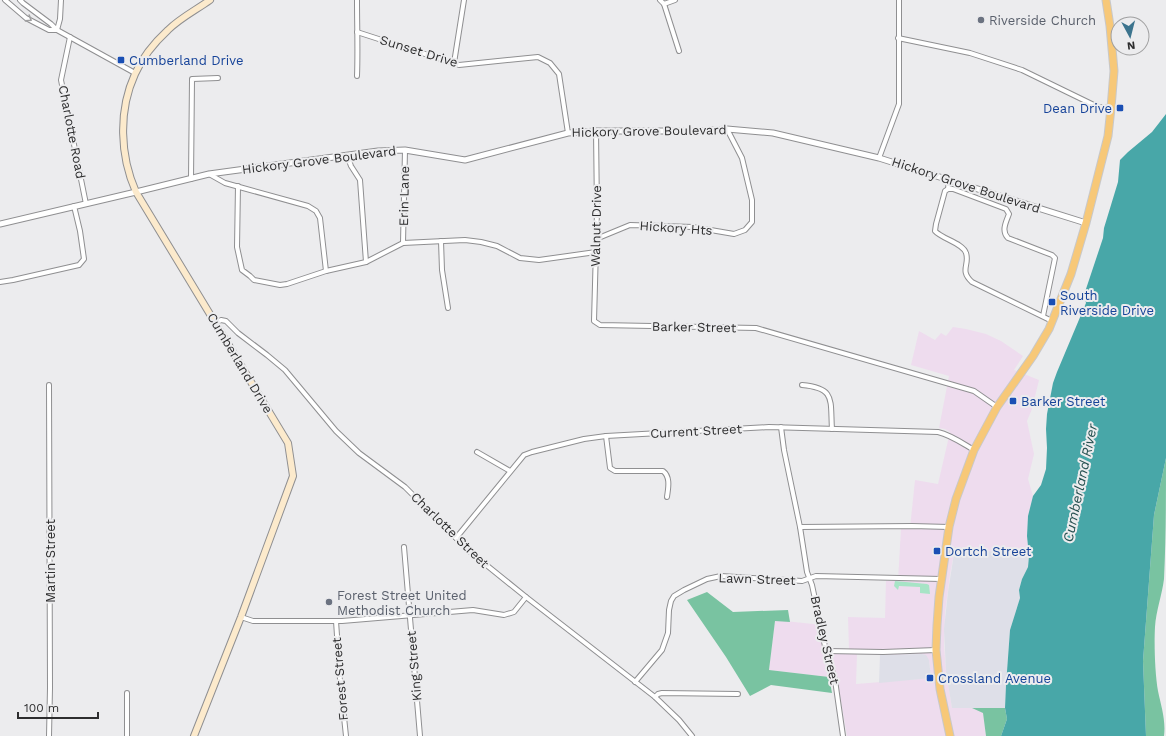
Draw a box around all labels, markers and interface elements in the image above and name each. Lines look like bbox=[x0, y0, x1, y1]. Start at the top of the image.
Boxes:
place label: Riverside Church bbox=[989, 13, 1096, 28]
one-way arrow bbox=[25, 15, 32, 22]
marker: Riverside Church bbox=[976, 15, 986, 25]
north arrow bbox=[1110, 16, 1150, 56]
street label: Sunset Drive bbox=[378, 32, 460, 70]
text: N bbox=[1126, 38, 1136, 52]
place label: Cumberland Drive bbox=[129, 53, 244, 68]
marker: Cumberland Drive bbox=[116, 55, 126, 65]
street label: Charlotte Road bbox=[56, 84, 88, 180]
place label: Dean Drive bbox=[1043, 101, 1112, 116]
marker: Dean Drive bbox=[1115, 103, 1125, 113]
street label: Hickory Grove Boulevard bbox=[571, 122, 727, 140]
street label: Hickory Grove Boulevard bbox=[241, 143, 397, 177]
street label: Hickory Grove Boulevard bbox=[890, 154, 1042, 216]
street label: Erin Lane bbox=[396, 166, 412, 226]
street label: Walnut Drive bbox=[588, 185, 604, 267]
street label: Hickory Hts bbox=[639, 218, 713, 238]
place label: South Riverside Drive bbox=[1060, 288, 1154, 318]
marker: South Riverside Drive bbox=[1047, 297, 1057, 307]
street label: Cumberland Drive bbox=[204, 310, 276, 416]
street label: Barker Street bbox=[652, 319, 737, 335]
place label: Barker Street bbox=[1021, 394, 1106, 409]
marker: Barker Street bbox=[1008, 396, 1018, 406]
street label: Current Street bbox=[650, 421, 743, 441]
water label: Cumberland River bbox=[1060, 422, 1100, 544]
street label: Charlotte Street bbox=[408, 489, 492, 571]
street label: Martin Street bbox=[43, 519, 58, 603]
place label: Dortch Street bbox=[945, 544, 1032, 559]
marker: Dortch Street bbox=[932, 546, 942, 556]
street label: Lawn Street bbox=[718, 570, 797, 588]
place label: Forest Street United Methodist Church bbox=[337, 588, 467, 618]
street label: Bradley Street bbox=[808, 594, 843, 686]
marker: Forest Street United Methodist Church bbox=[324, 597, 334, 607]
street label: King Street bbox=[403, 630, 425, 702]
street label: Forest Street bbox=[329, 636, 351, 721]
place label: Crossland Avenue bbox=[938, 671, 1051, 686]
marker: Crossland Avenue bbox=[925, 673, 935, 683]
scale bar bbox=[18, 694, 98, 720]
text: 100 m bbox=[24, 701, 59, 715]

